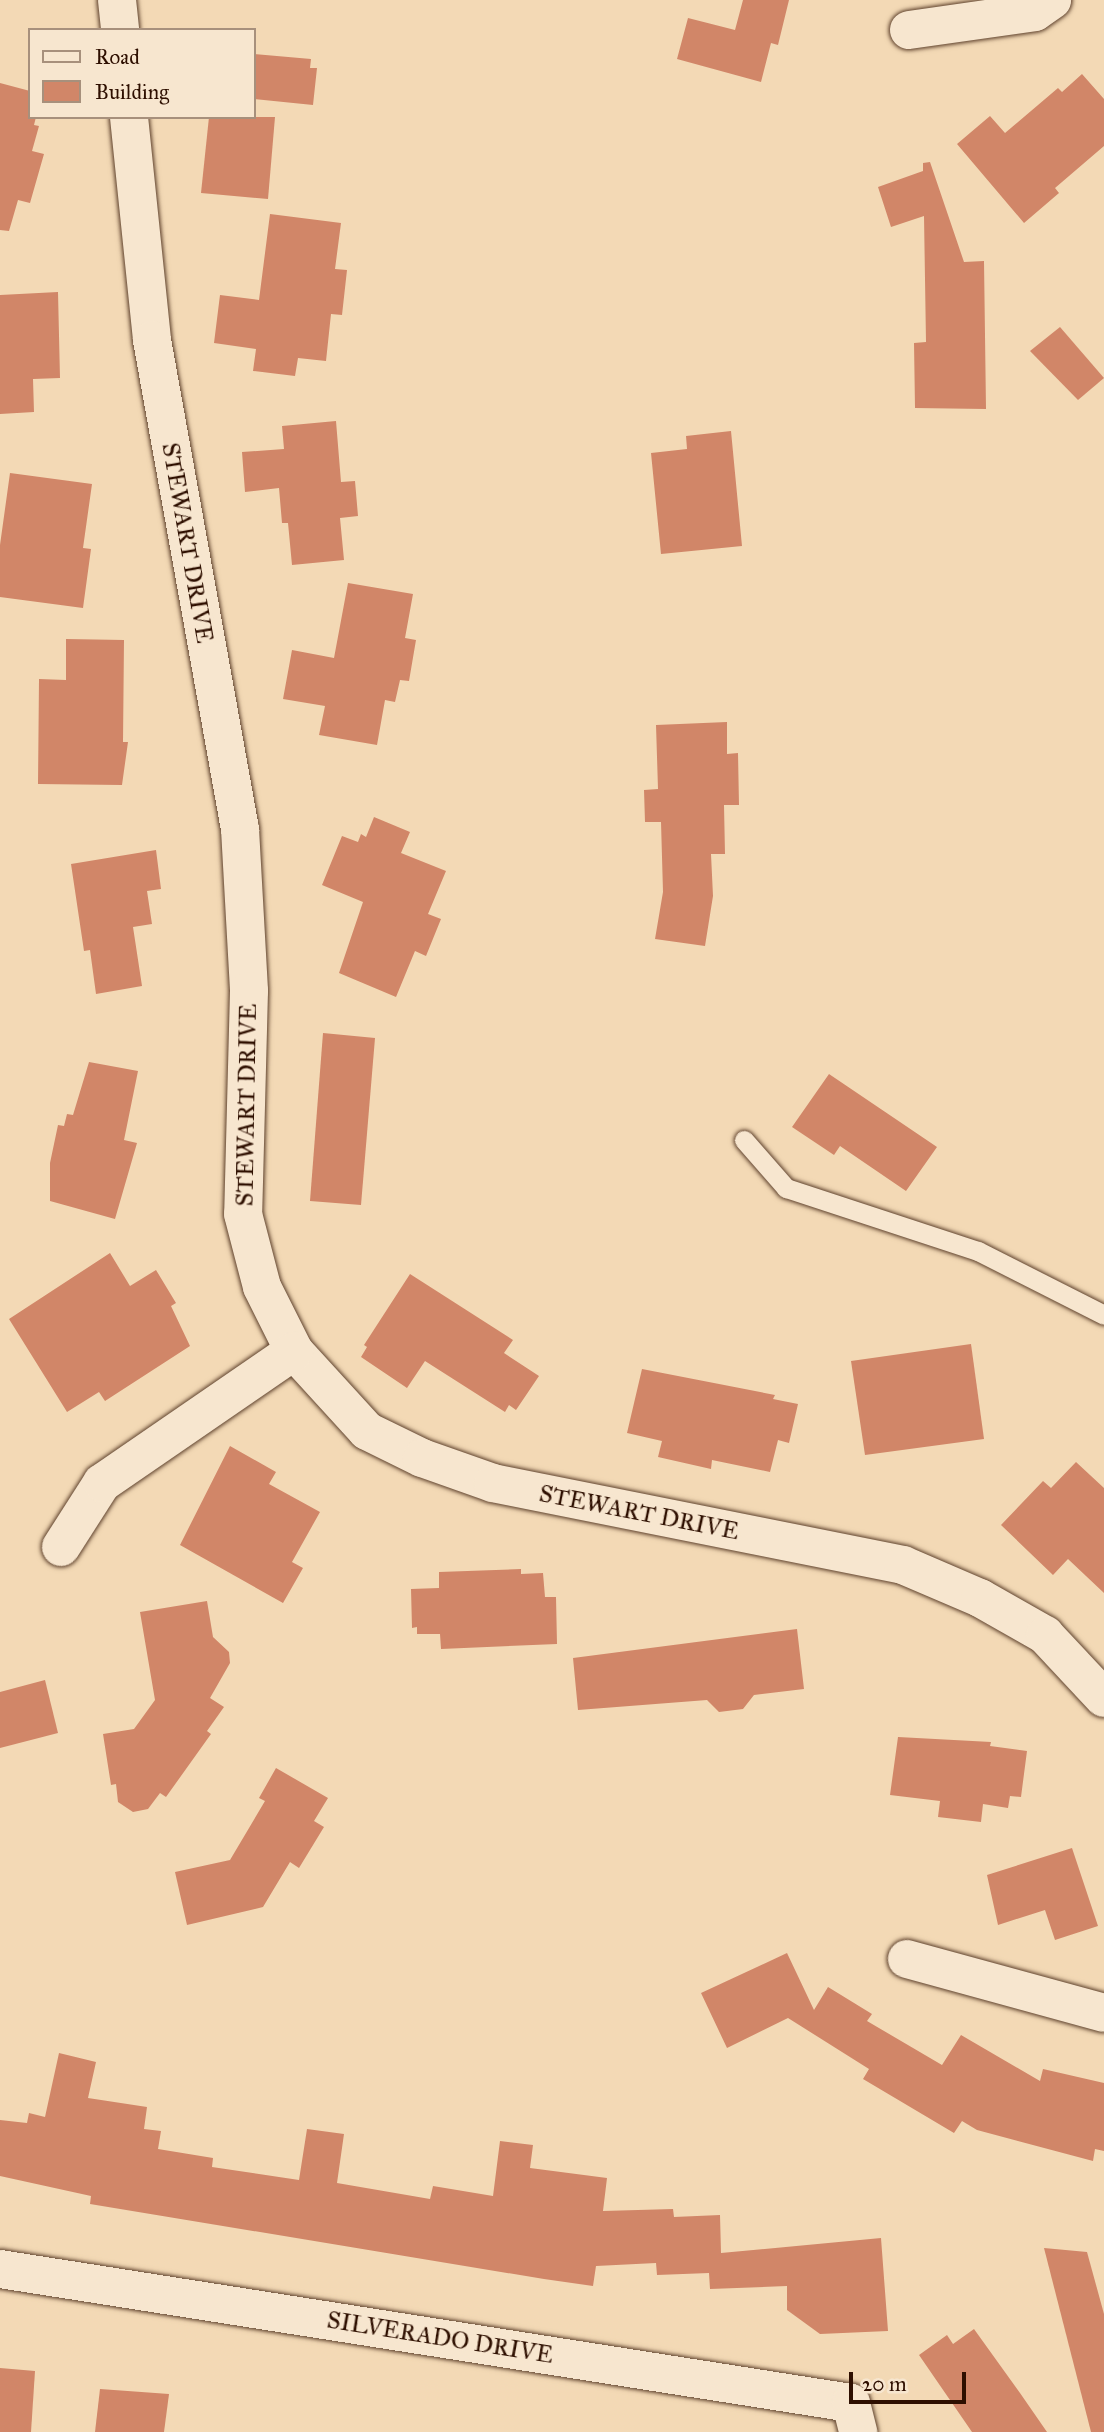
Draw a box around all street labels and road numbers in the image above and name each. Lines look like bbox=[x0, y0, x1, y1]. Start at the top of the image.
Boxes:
street label: STEWART DRIVE bbox=[155, 441, 219, 645]
street label: STEWART DRIVE bbox=[231, 1003, 263, 1207]
street label: STEWART DRIVE bbox=[537, 1479, 741, 1547]
street label: SILVERADO DRIVE bbox=[325, 2306, 555, 2370]

